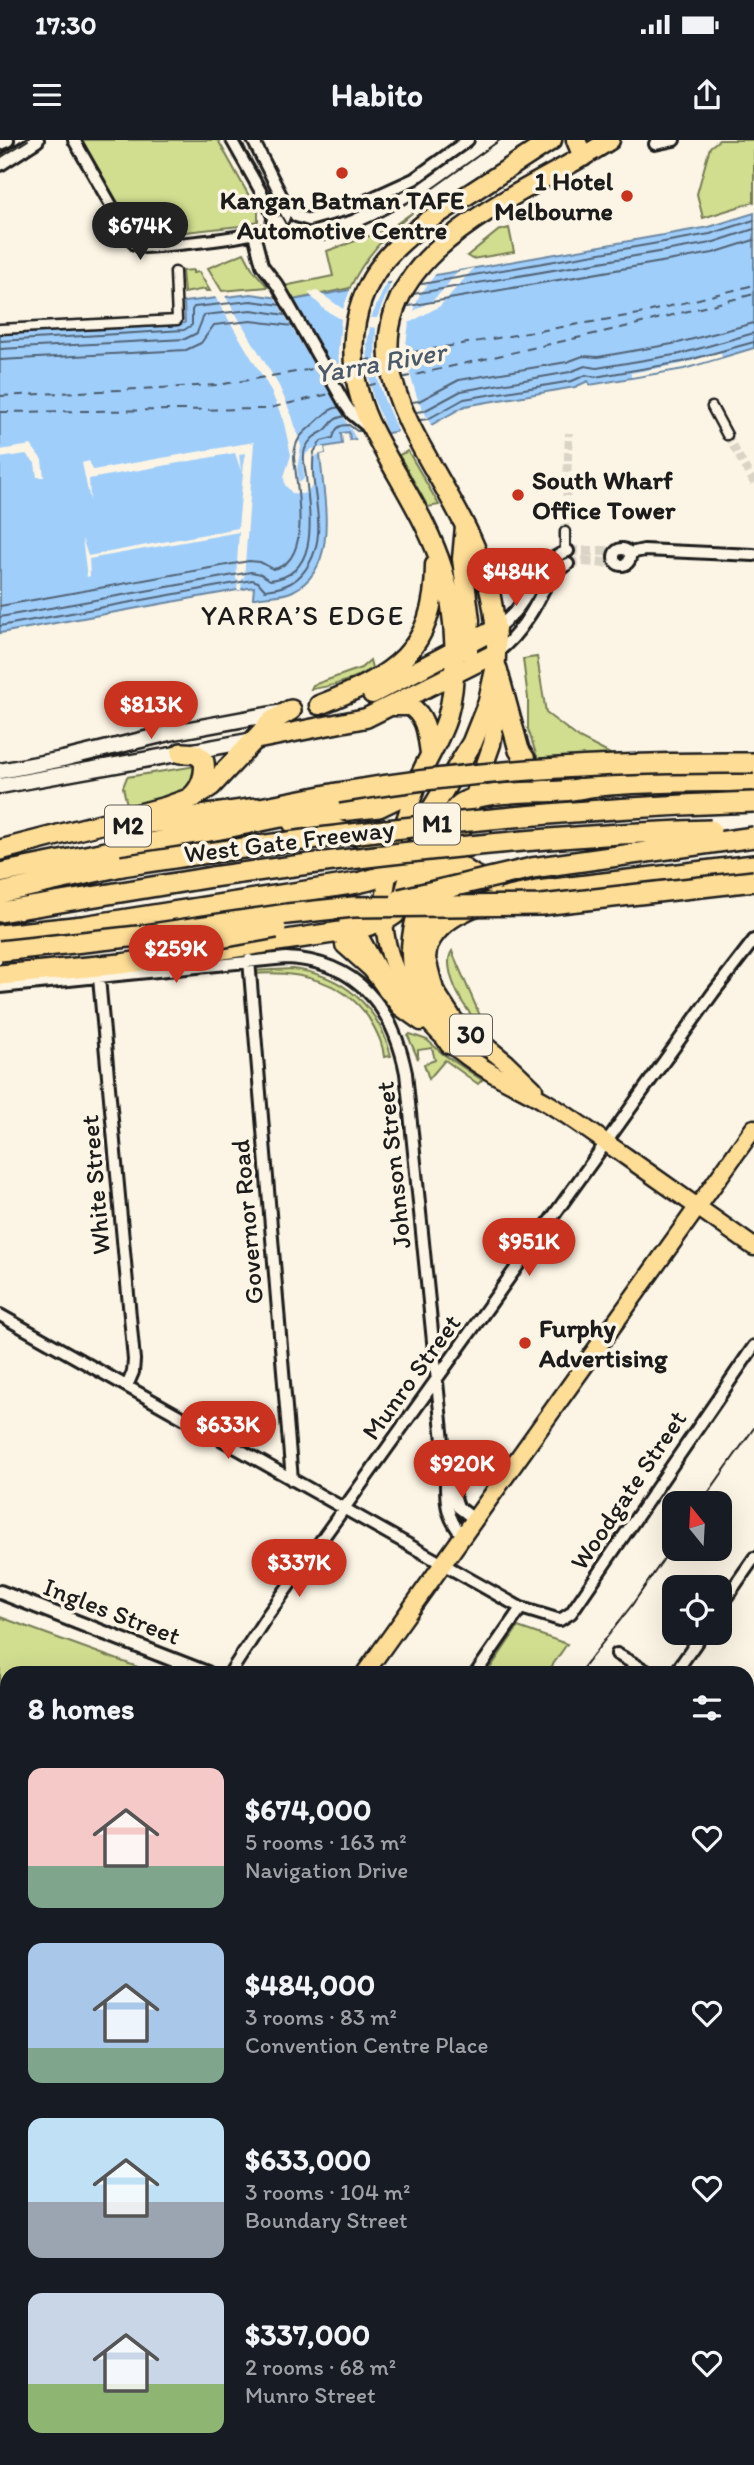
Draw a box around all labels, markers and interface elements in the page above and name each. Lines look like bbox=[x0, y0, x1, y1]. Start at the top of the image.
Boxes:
text: 17:30 bbox=[35, 9, 97, 41]
icon: menu bbox=[28, 76, 66, 114]
text: Habito bbox=[331, 76, 423, 114]
icon: share bbox=[688, 76, 726, 114]
marker: Kangan Batman TAFE Automotive Centre bbox=[334, 165, 350, 181]
place label: 1 Hotel Melbourne bbox=[494, 165, 614, 227]
place label: Kangan Batman TAFE Automotive Centre bbox=[220, 184, 465, 246]
marker: 1 Hotel Melbourne bbox=[619, 188, 635, 204]
pin: $674K bbox=[91, 202, 189, 262]
text: $674K bbox=[108, 211, 172, 239]
water label: Yarra River bbox=[312, 333, 451, 390]
place label: South Wharf Office Tower bbox=[532, 464, 676, 526]
marker: South Wharf Office Tower bbox=[510, 487, 526, 503]
pin: $484K bbox=[467, 548, 565, 608]
text: $484K bbox=[483, 557, 549, 585]
district label: YARRA’S EDGE bbox=[201, 598, 405, 632]
pin: $813K bbox=[102, 682, 200, 741]
text: $813K bbox=[120, 690, 182, 718]
road number: M1 bbox=[414, 804, 460, 844]
road number: M2 bbox=[105, 806, 151, 846]
street label: West Gate Freeway bbox=[182, 812, 396, 870]
pin: $259K bbox=[127, 926, 225, 985]
text: $259K bbox=[145, 934, 207, 962]
road number: 30 bbox=[450, 1014, 492, 1056]
street label: Johnson Street bbox=[368, 1079, 418, 1250]
street label: White Street bbox=[73, 1114, 117, 1256]
street label: Governor Road bbox=[224, 1138, 270, 1306]
pin: $951K bbox=[480, 1218, 578, 1278]
text: $951K bbox=[498, 1227, 560, 1255]
street label: Munro Street bbox=[355, 1308, 468, 1446]
place label: Furphy Advertising bbox=[538, 1312, 668, 1374]
marker: Furphy Advertising bbox=[517, 1335, 533, 1351]
pin: $633K bbox=[179, 1402, 277, 1461]
street label: Woodgate Street bbox=[563, 1404, 693, 1576]
text: $633K bbox=[196, 1410, 260, 1438]
pin: $920K bbox=[413, 1440, 511, 1500]
text: $920K bbox=[430, 1449, 494, 1477]
north arrow bbox=[662, 1491, 732, 1561]
map controls bbox=[662, 1491, 732, 1645]
pin: $337K bbox=[250, 1540, 348, 1599]
text: $337K bbox=[268, 1548, 330, 1576]
street label: Ingles Street bbox=[39, 1570, 185, 1652]
button: locate bbox=[662, 1575, 732, 1645]
icon: filters bbox=[688, 1689, 726, 1727]
text: 8 homes bbox=[28, 1690, 135, 1727]
text: $674,000 bbox=[245, 1791, 372, 1828]
icon: home bbox=[84, 1796, 168, 1880]
icon: heart bbox=[688, 1819, 726, 1857]
text: 5 rooms · 163 m² bbox=[245, 1828, 407, 1856]
text: Navigation Drive bbox=[245, 1856, 408, 1884]
text: $484,000 bbox=[245, 1966, 375, 2003]
icon: home bbox=[84, 1971, 168, 2055]
icon: heart bbox=[688, 1994, 726, 2032]
text: 3 rooms · 83 m² bbox=[245, 2003, 397, 2031]
text: Convention Centre Place bbox=[245, 2031, 489, 2059]
text: $633,000 bbox=[245, 2141, 371, 2178]
icon: home bbox=[84, 2146, 168, 2230]
icon: heart bbox=[688, 2169, 726, 2207]
text: 3 rooms · 104 m² bbox=[245, 2178, 410, 2206]
text: Boundary Street bbox=[245, 2206, 408, 2234]
text: $337,000 bbox=[245, 2316, 370, 2353]
icon: home bbox=[84, 2321, 168, 2405]
icon: heart bbox=[688, 2344, 726, 2382]
text: 2 rooms · 68 m² bbox=[245, 2353, 396, 2381]
text: Munro Street bbox=[245, 2381, 376, 2409]

